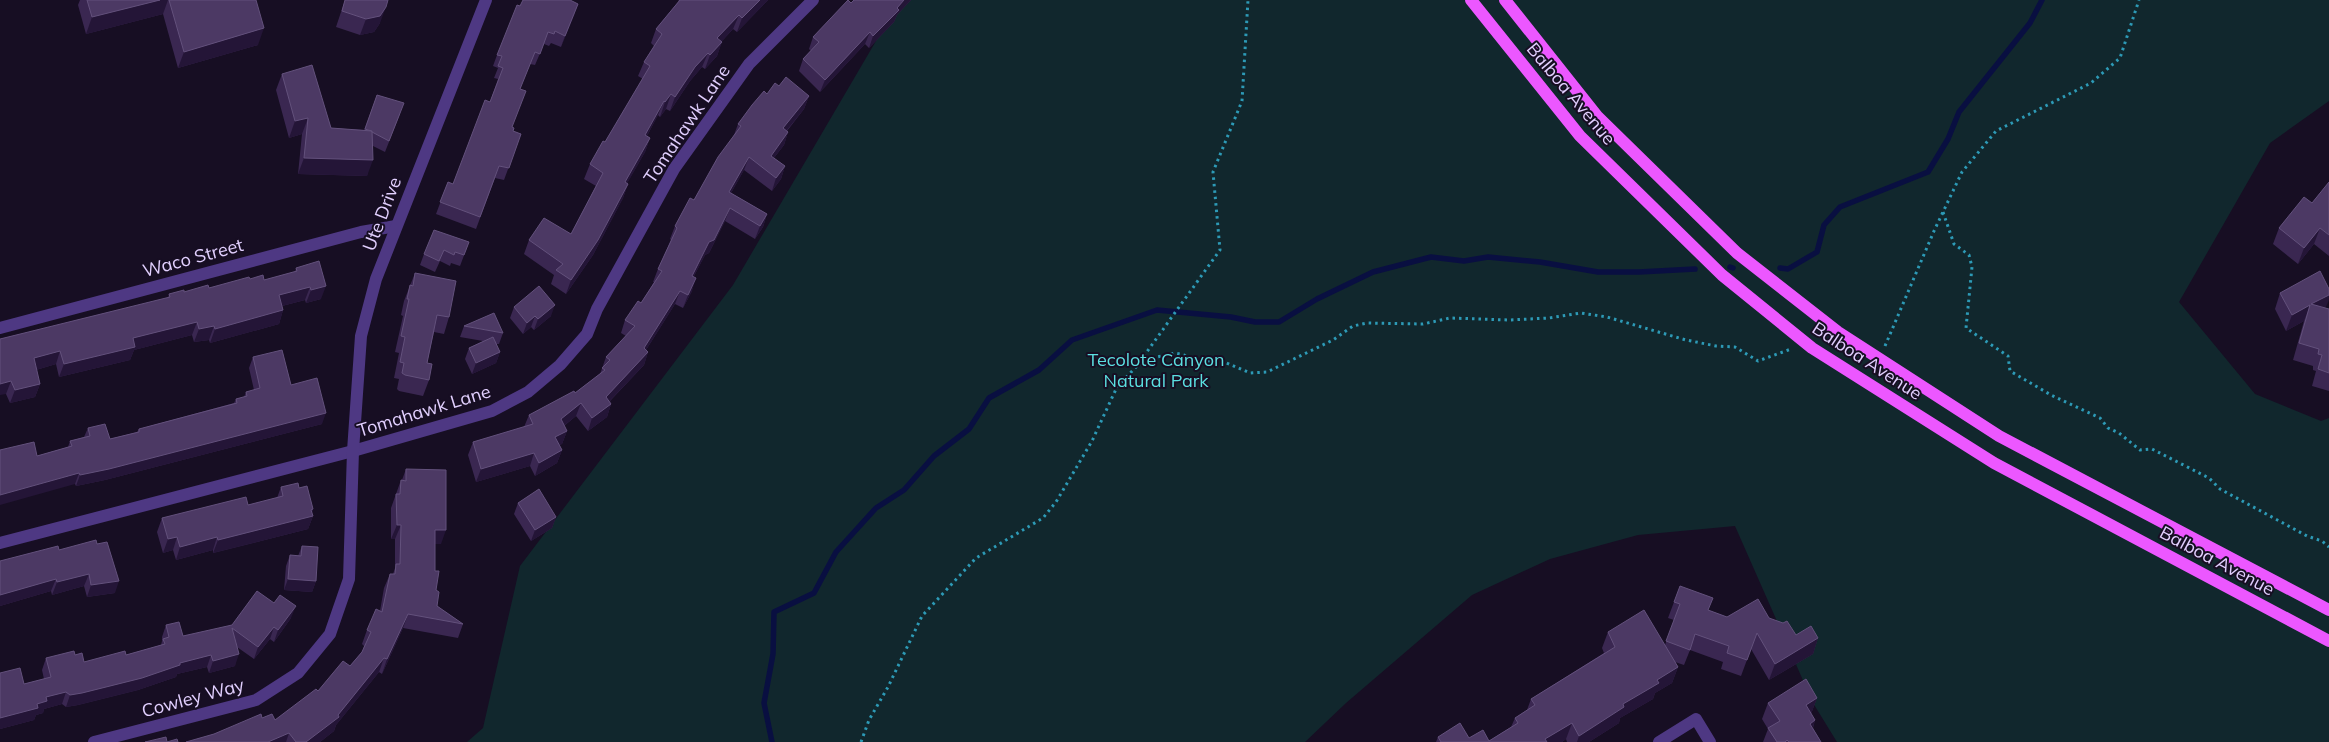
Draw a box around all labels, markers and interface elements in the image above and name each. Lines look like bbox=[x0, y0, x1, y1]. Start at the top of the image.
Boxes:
street label: Balboa Avenue bbox=[1522, 38, 1621, 150]
street label: Tomahawk Lane bbox=[638, 60, 735, 187]
street label: Ute Drive bbox=[357, 174, 406, 254]
street label: Waco Street bbox=[140, 233, 246, 282]
street label: Balboa Avenue bbox=[1808, 316, 1927, 405]
park label: Tecolote Canyon Natural Park bbox=[1088, 348, 1225, 392]
street label: Tomahawk Lane bbox=[354, 379, 493, 442]
street label: Balboa Avenue bbox=[2156, 521, 2279, 600]
street label: Cowley Way bbox=[139, 673, 247, 722]

